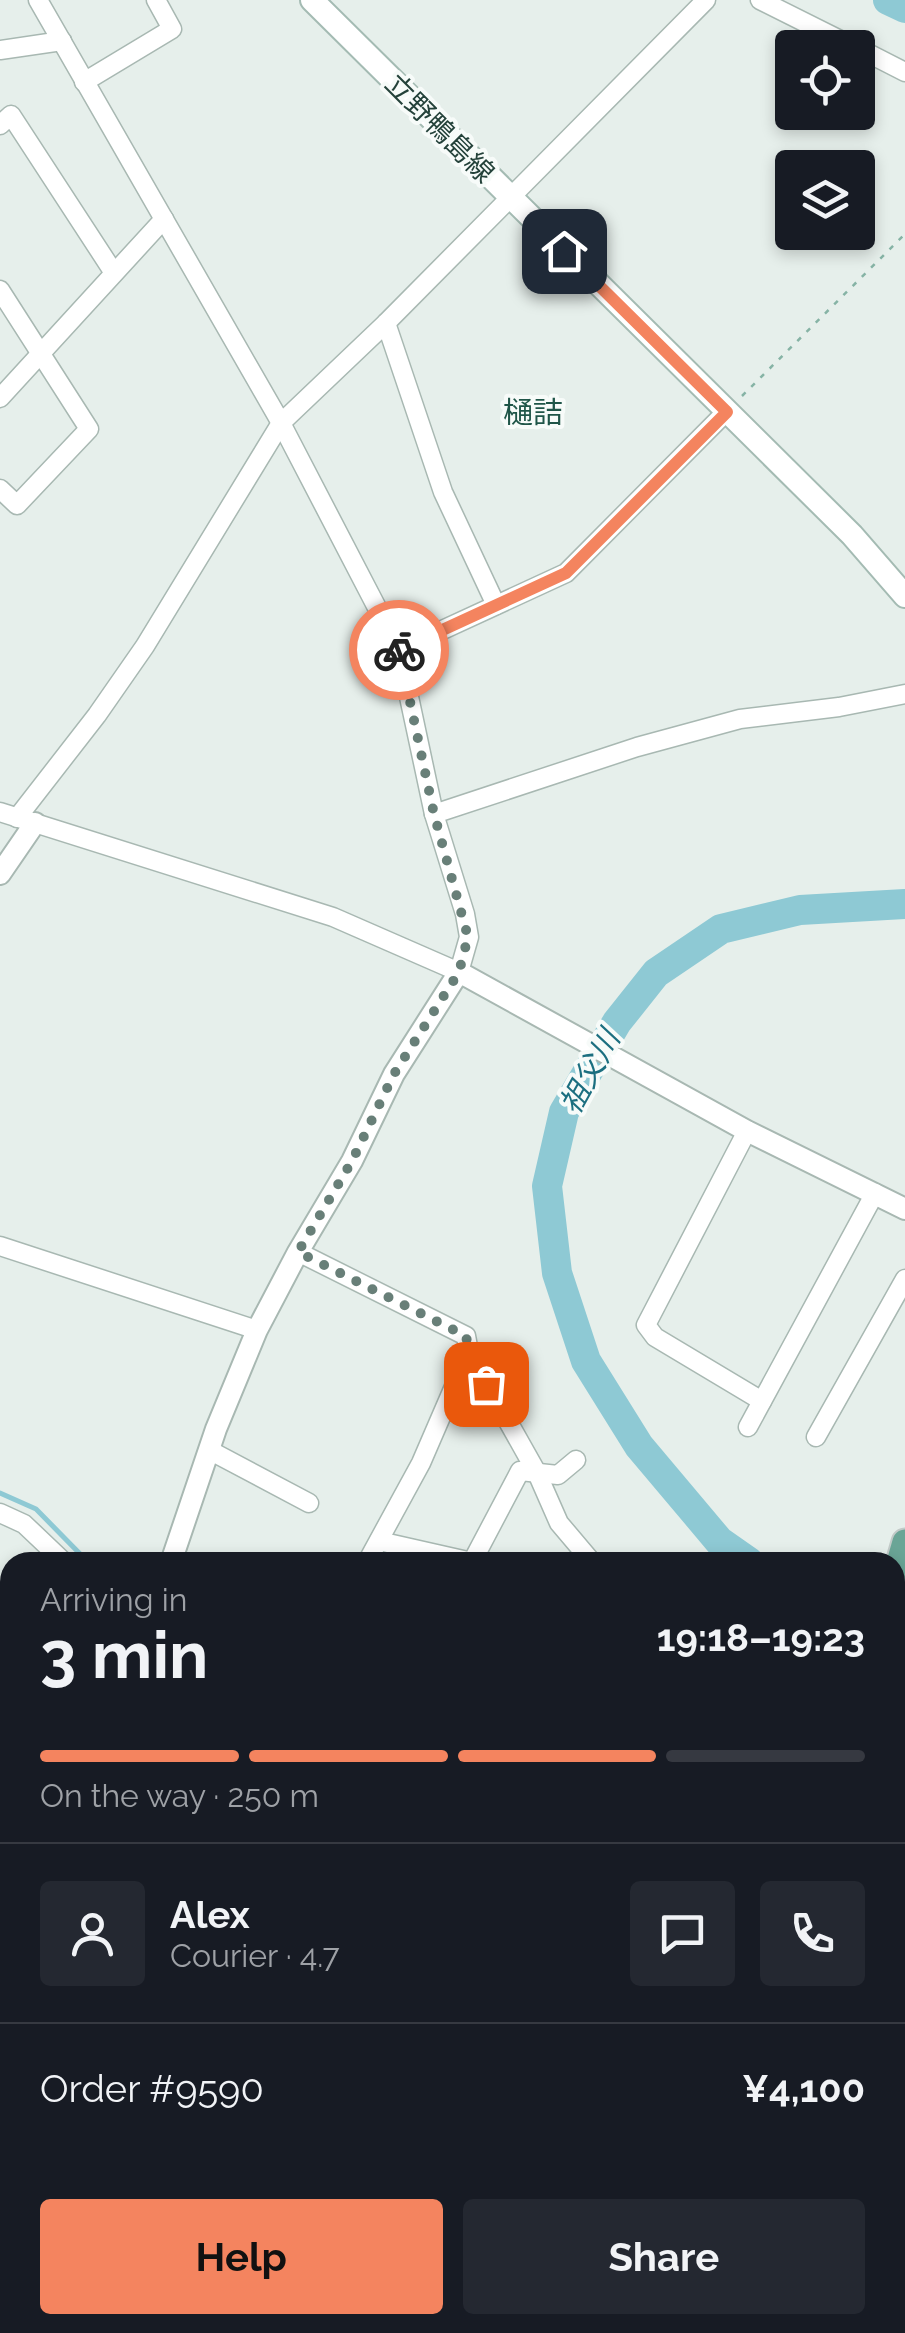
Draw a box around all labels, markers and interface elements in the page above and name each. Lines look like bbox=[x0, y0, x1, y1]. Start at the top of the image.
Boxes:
map controls bbox=[775, 30, 875, 250]
button: locate bbox=[775, 30, 875, 130]
street label: 立野鴨島線 bbox=[378, 67, 501, 190]
button: layers bbox=[775, 150, 875, 250]
pin bbox=[522, 209, 607, 294]
icon: home bbox=[537, 224, 592, 279]
district label: 樋詰 bbox=[503, 395, 563, 430]
courier bbox=[349, 600, 449, 700]
icon: bike bbox=[372, 623, 427, 678]
water label: 祖父川 bbox=[552, 1021, 628, 1120]
pin bbox=[444, 1342, 529, 1427]
icon: bag bbox=[459, 1357, 514, 1412]
text: Arriving in bbox=[40, 1581, 187, 1618]
text: 19:18–19:23 bbox=[657, 1615, 865, 1660]
text: 3 min bbox=[40, 1617, 208, 1693]
text: On the way · 250 m bbox=[40, 1777, 319, 1814]
button: person bbox=[40, 1881, 145, 1986]
button: chat bbox=[630, 1881, 735, 1986]
button: phone bbox=[760, 1881, 865, 1986]
text: Alex bbox=[170, 1892, 250, 1937]
text: Courier · 4.7 bbox=[170, 1937, 340, 1974]
text: Order #9590 bbox=[40, 2066, 264, 2111]
text: ¥4,100 bbox=[742, 2066, 865, 2111]
button: Help bbox=[40, 2199, 443, 2314]
button: Share bbox=[463, 2199, 865, 2314]

